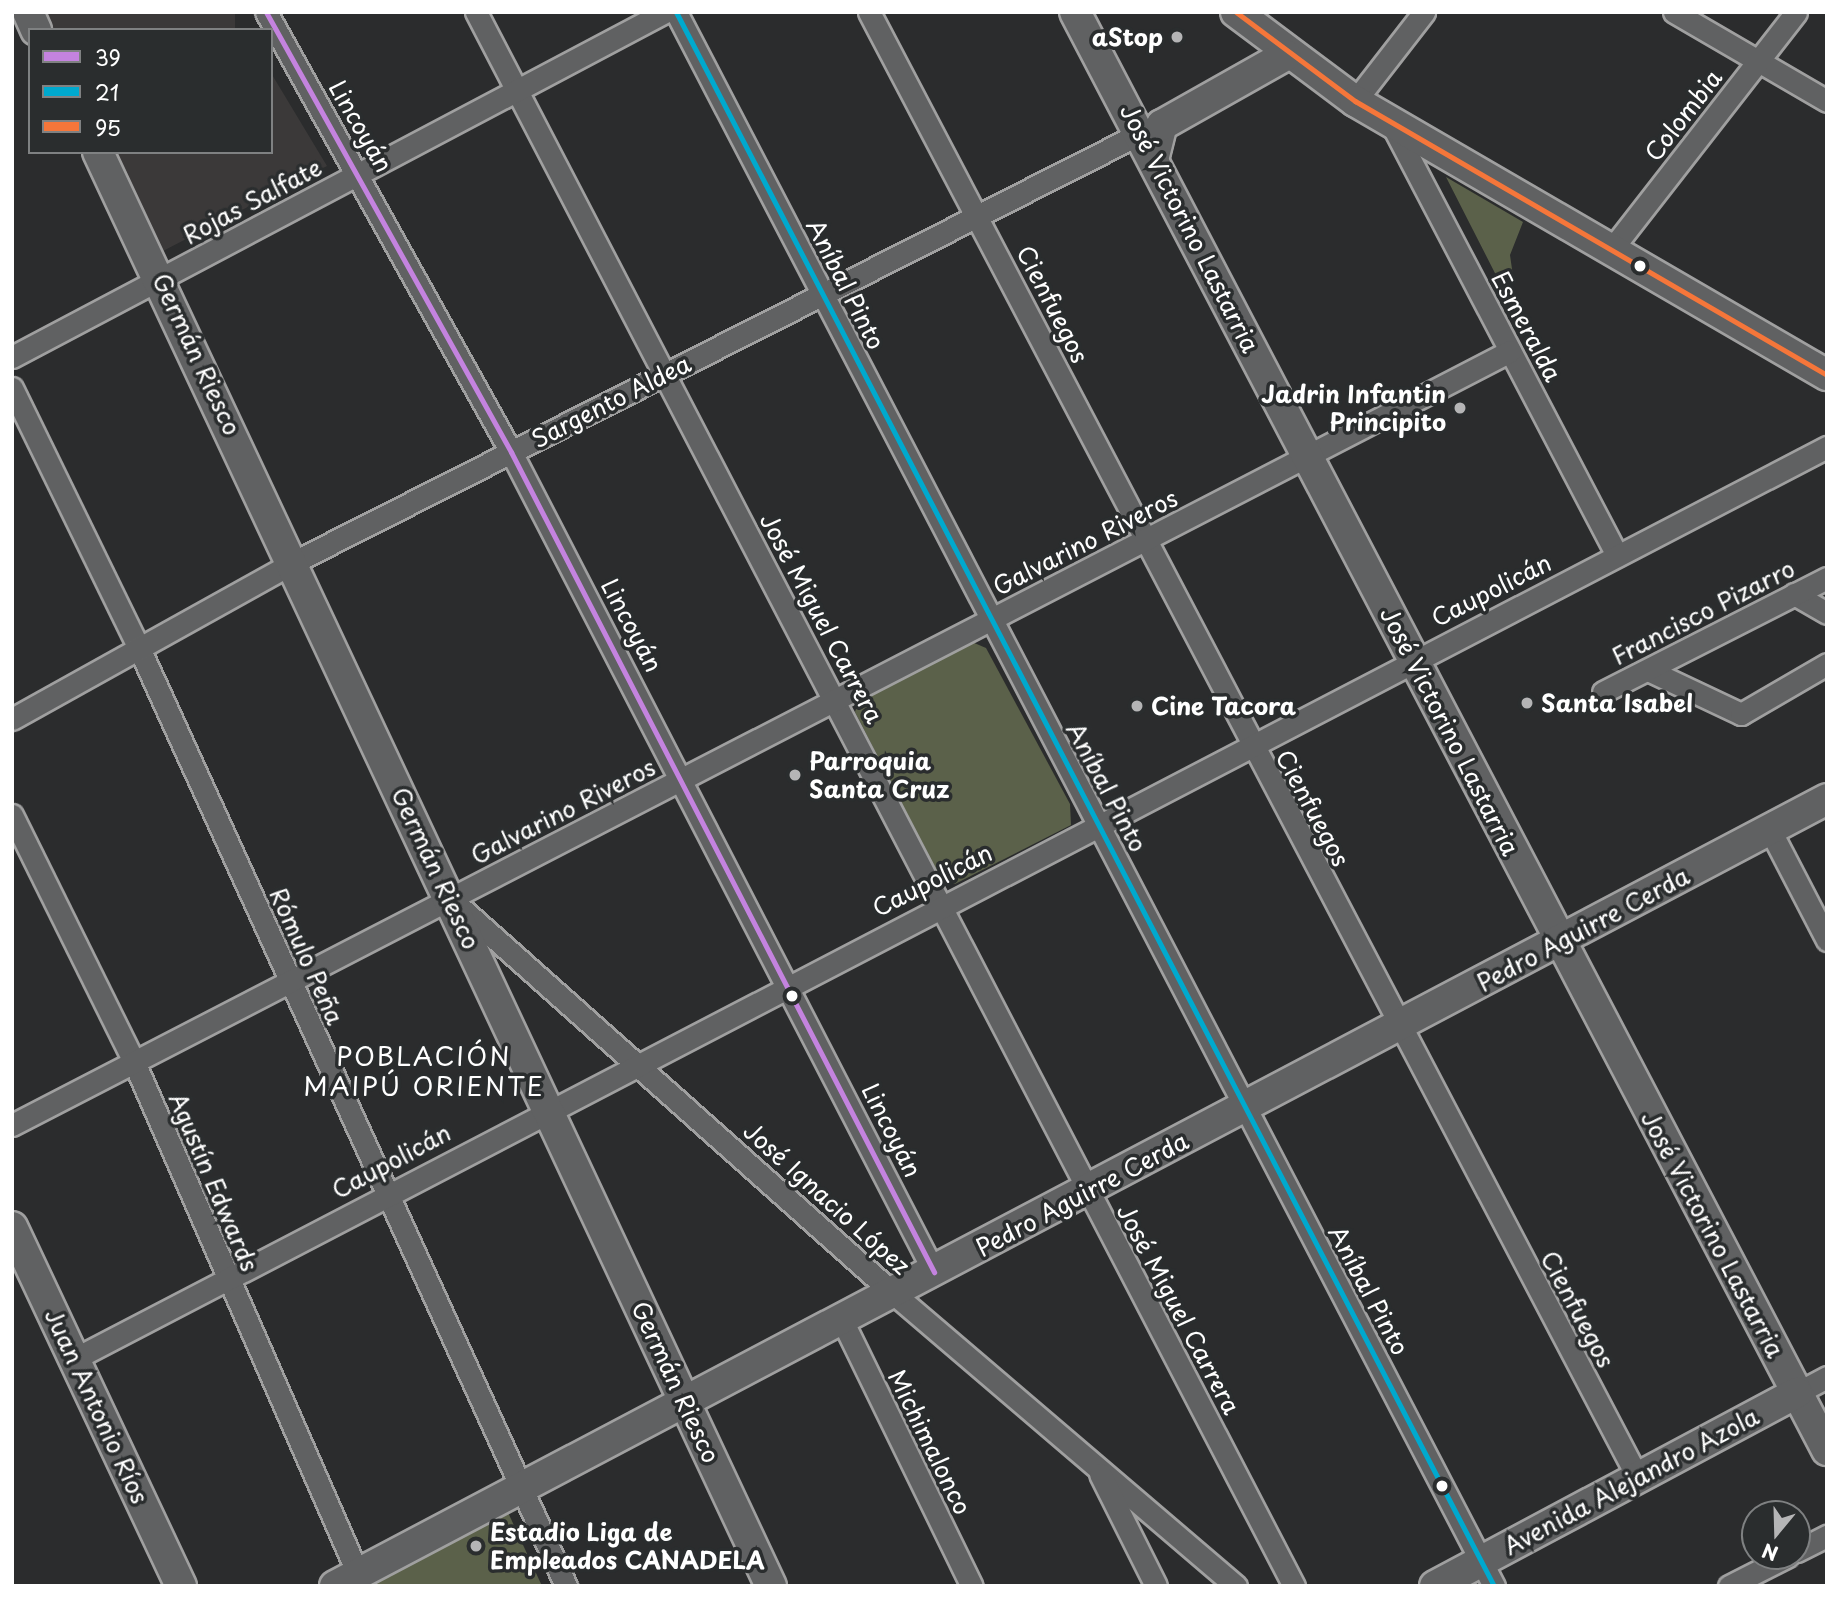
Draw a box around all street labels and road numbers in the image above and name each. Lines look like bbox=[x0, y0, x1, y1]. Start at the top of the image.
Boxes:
street label: Colombia bbox=[1638, 63, 1728, 167]
street label: Lincoyán bbox=[323, 75, 399, 177]
street label: José Victorino Lastarria bbox=[1115, 99, 1265, 357]
street label: Rojas Salfate bbox=[178, 152, 326, 250]
street label: Aníbal Pinto bbox=[801, 214, 891, 354]
street label: Cienfuegos bbox=[1011, 240, 1095, 368]
street label: Esmeralda bbox=[1486, 266, 1568, 386]
street label: Germán Riesco bbox=[147, 269, 247, 439]
street label: Sargento Aldea bbox=[526, 348, 696, 454]
street label: Galvarino Riveros bbox=[988, 483, 1182, 601]
street label: José Miguel Carrera bbox=[754, 508, 890, 728]
street label: Caupolicán bbox=[1426, 548, 1556, 632]
street label: Francisco Pizarro bbox=[1607, 554, 1799, 670]
street label: Lincoyán bbox=[595, 573, 669, 677]
street label: José Victorino Lastarria bbox=[1375, 602, 1525, 860]
street label: Aníbal Pinto bbox=[1061, 717, 1153, 857]
street label: Cienfuegos bbox=[1270, 745, 1356, 871]
street label: Galvarino Riveros bbox=[466, 752, 660, 870]
street label: Germán Riesco bbox=[386, 783, 486, 953]
street label: Caupolicán bbox=[867, 838, 997, 922]
street label: Pedro Aguirre Cerda bbox=[1472, 861, 1694, 997]
street label: Rómulo Peña bbox=[264, 883, 350, 1029]
street label: Lincoyán bbox=[856, 1078, 928, 1182]
street label: Agustín Edwards bbox=[163, 1089, 265, 1275]
street label: José Victorino Lastarria bbox=[1636, 1106, 1790, 1362]
street label: José Ignacio López bbox=[738, 1116, 916, 1280]
street label: Caupolicán bbox=[327, 1118, 455, 1204]
street label: Pedro Aguirre Cerda bbox=[971, 1126, 1193, 1262]
street label: José Miguel Carrera bbox=[1111, 1199, 1247, 1419]
street label: Aníbal Pinto bbox=[1323, 1220, 1415, 1360]
street label: Cienfuegos bbox=[1535, 1246, 1621, 1372]
street label: Germán Riesco bbox=[626, 1297, 726, 1467]
street label: Juan Antonio Ríos bbox=[39, 1304, 155, 1508]
street label: Michimalonco bbox=[883, 1365, 977, 1519]
street label: Avenida Alejandro Azola bbox=[1499, 1402, 1763, 1560]

